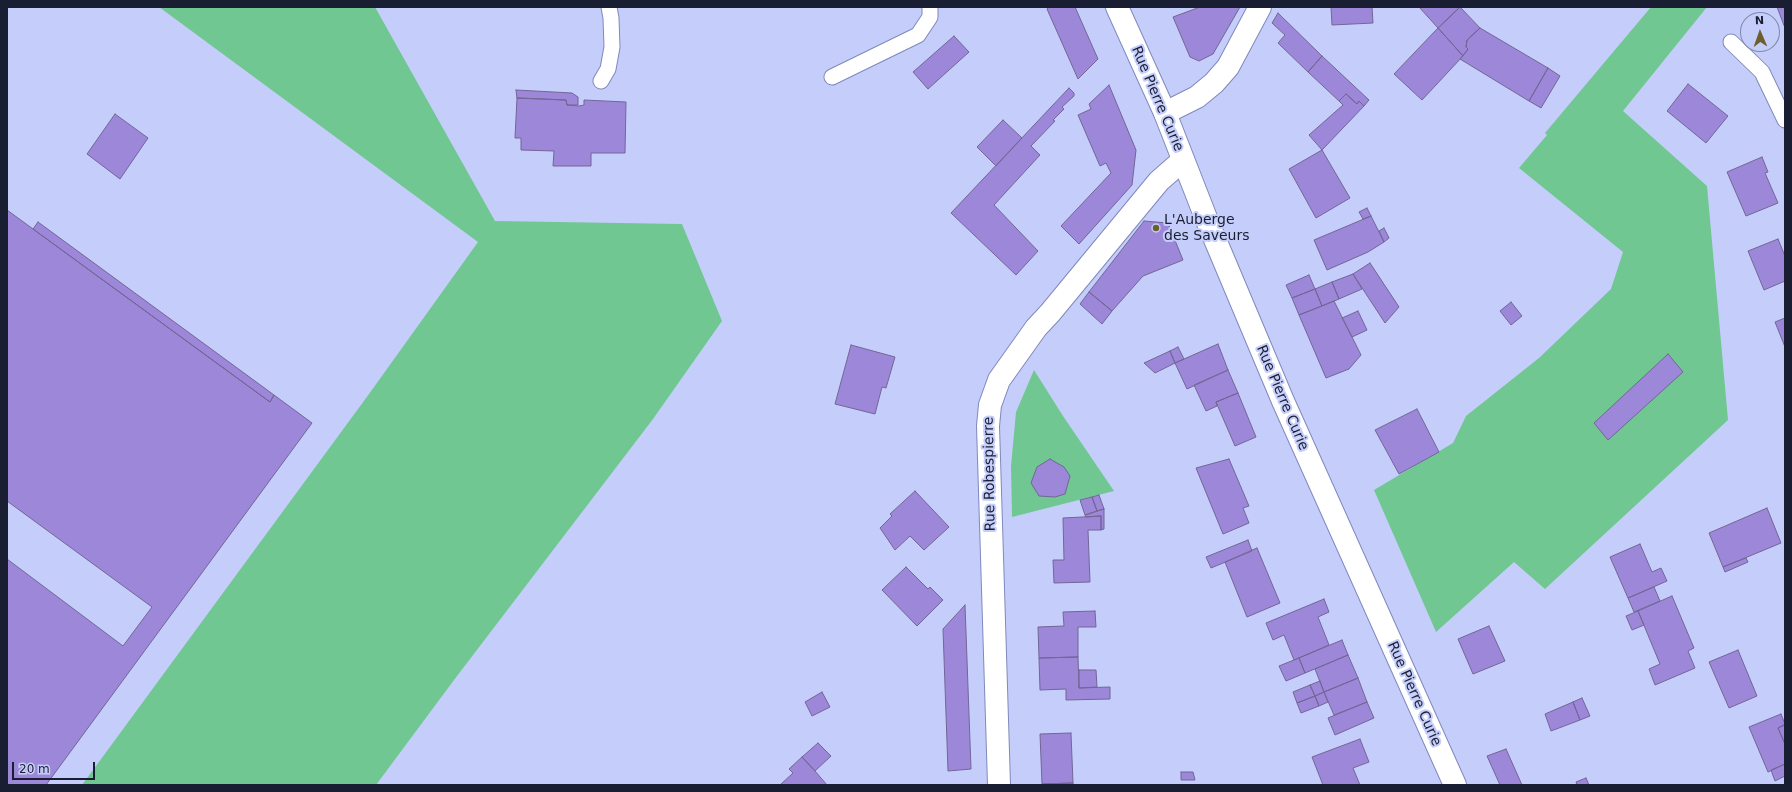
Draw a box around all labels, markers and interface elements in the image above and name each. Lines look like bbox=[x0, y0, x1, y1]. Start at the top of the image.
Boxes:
north arrow bbox=[1740, 12, 1780, 52]
text: N bbox=[1755, 14, 1764, 27]
street label: Rue Pierre Curie bbox=[1127, 44, 1187, 154]
place label: L'Auberge des Saveurs bbox=[1164, 212, 1250, 244]
marker: L'Auberge des Saveurs bbox=[1151, 223, 1161, 233]
street label: Rue Pierre Curie bbox=[1252, 343, 1312, 453]
street label: Rue Robespierre bbox=[981, 417, 999, 531]
street label: Rue Pierre Curie bbox=[1383, 639, 1445, 749]
scale bar bbox=[14, 754, 97, 780]
text: 20 m bbox=[19, 762, 50, 776]

